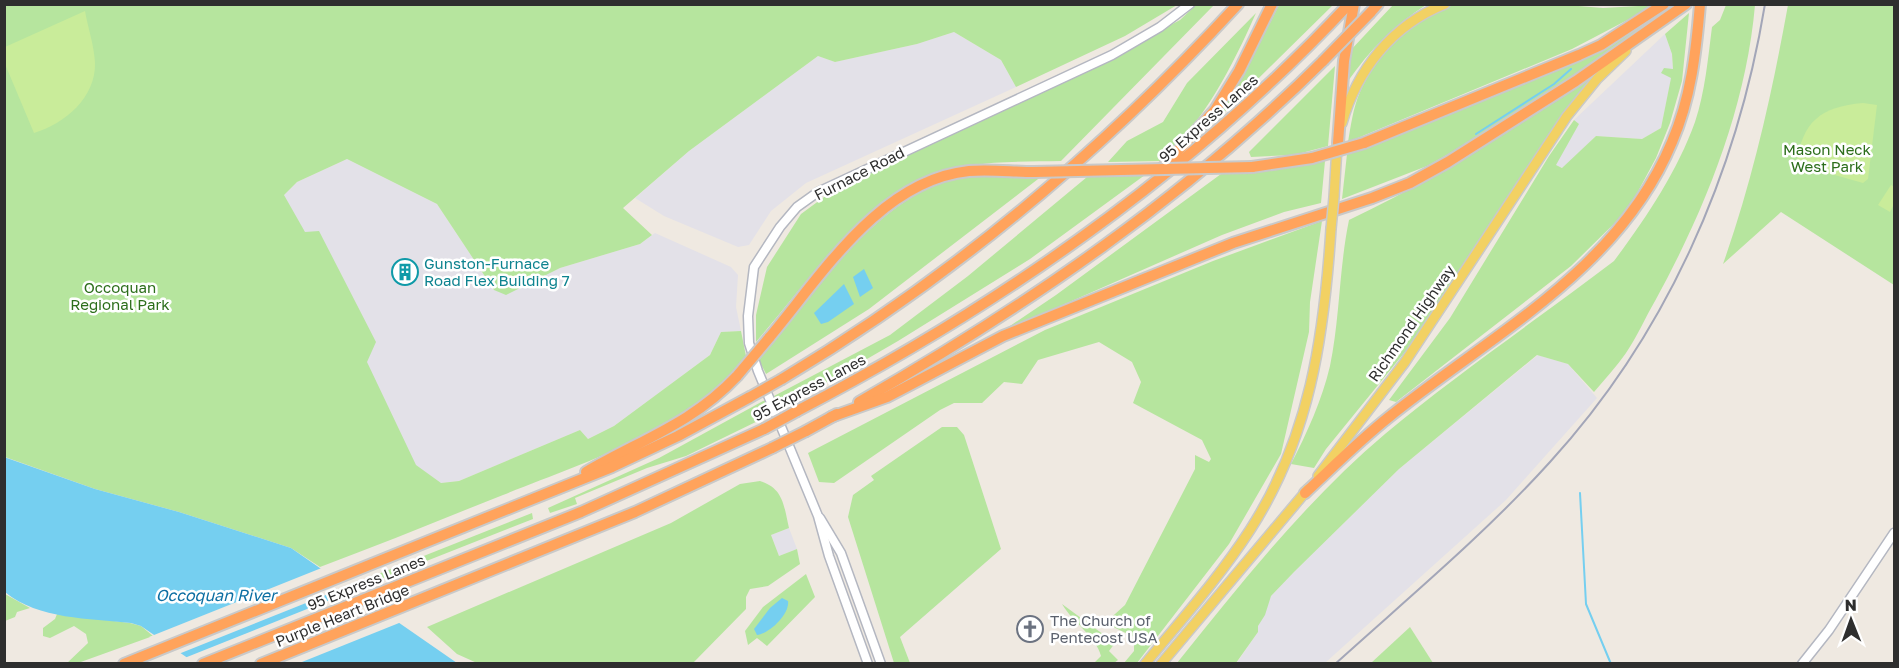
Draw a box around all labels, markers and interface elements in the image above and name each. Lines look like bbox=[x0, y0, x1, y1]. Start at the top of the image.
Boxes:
street label: 95 Express Lanes bbox=[1155, 70, 1261, 166]
park label: Mason Neck West Park bbox=[1783, 140, 1872, 175]
street label: Furnace Road bbox=[811, 143, 907, 203]
place label: Gunston-Furnace Road Flex Building 7 bbox=[424, 254, 570, 289]
building icon: Gunston-Furnace Road Flex Building 7 bbox=[390, 257, 420, 287]
street label: Richmond Highway bbox=[1364, 261, 1458, 385]
park label: Occoquan Regional Park bbox=[70, 278, 170, 313]
street label: 95 Express Lanes bbox=[749, 350, 869, 424]
street label: 95 Express Lanes bbox=[305, 550, 427, 614]
street label: Purple Heart Bridge bbox=[273, 580, 412, 650]
water label: Occoquan River bbox=[156, 585, 279, 605]
north arrow bbox=[1821, 590, 1881, 650]
text: N bbox=[1844, 595, 1857, 615]
place label: The Church of Pentecost USA bbox=[1050, 611, 1157, 646]
church icon: The Church of Pentecost USA bbox=[1015, 614, 1045, 644]

